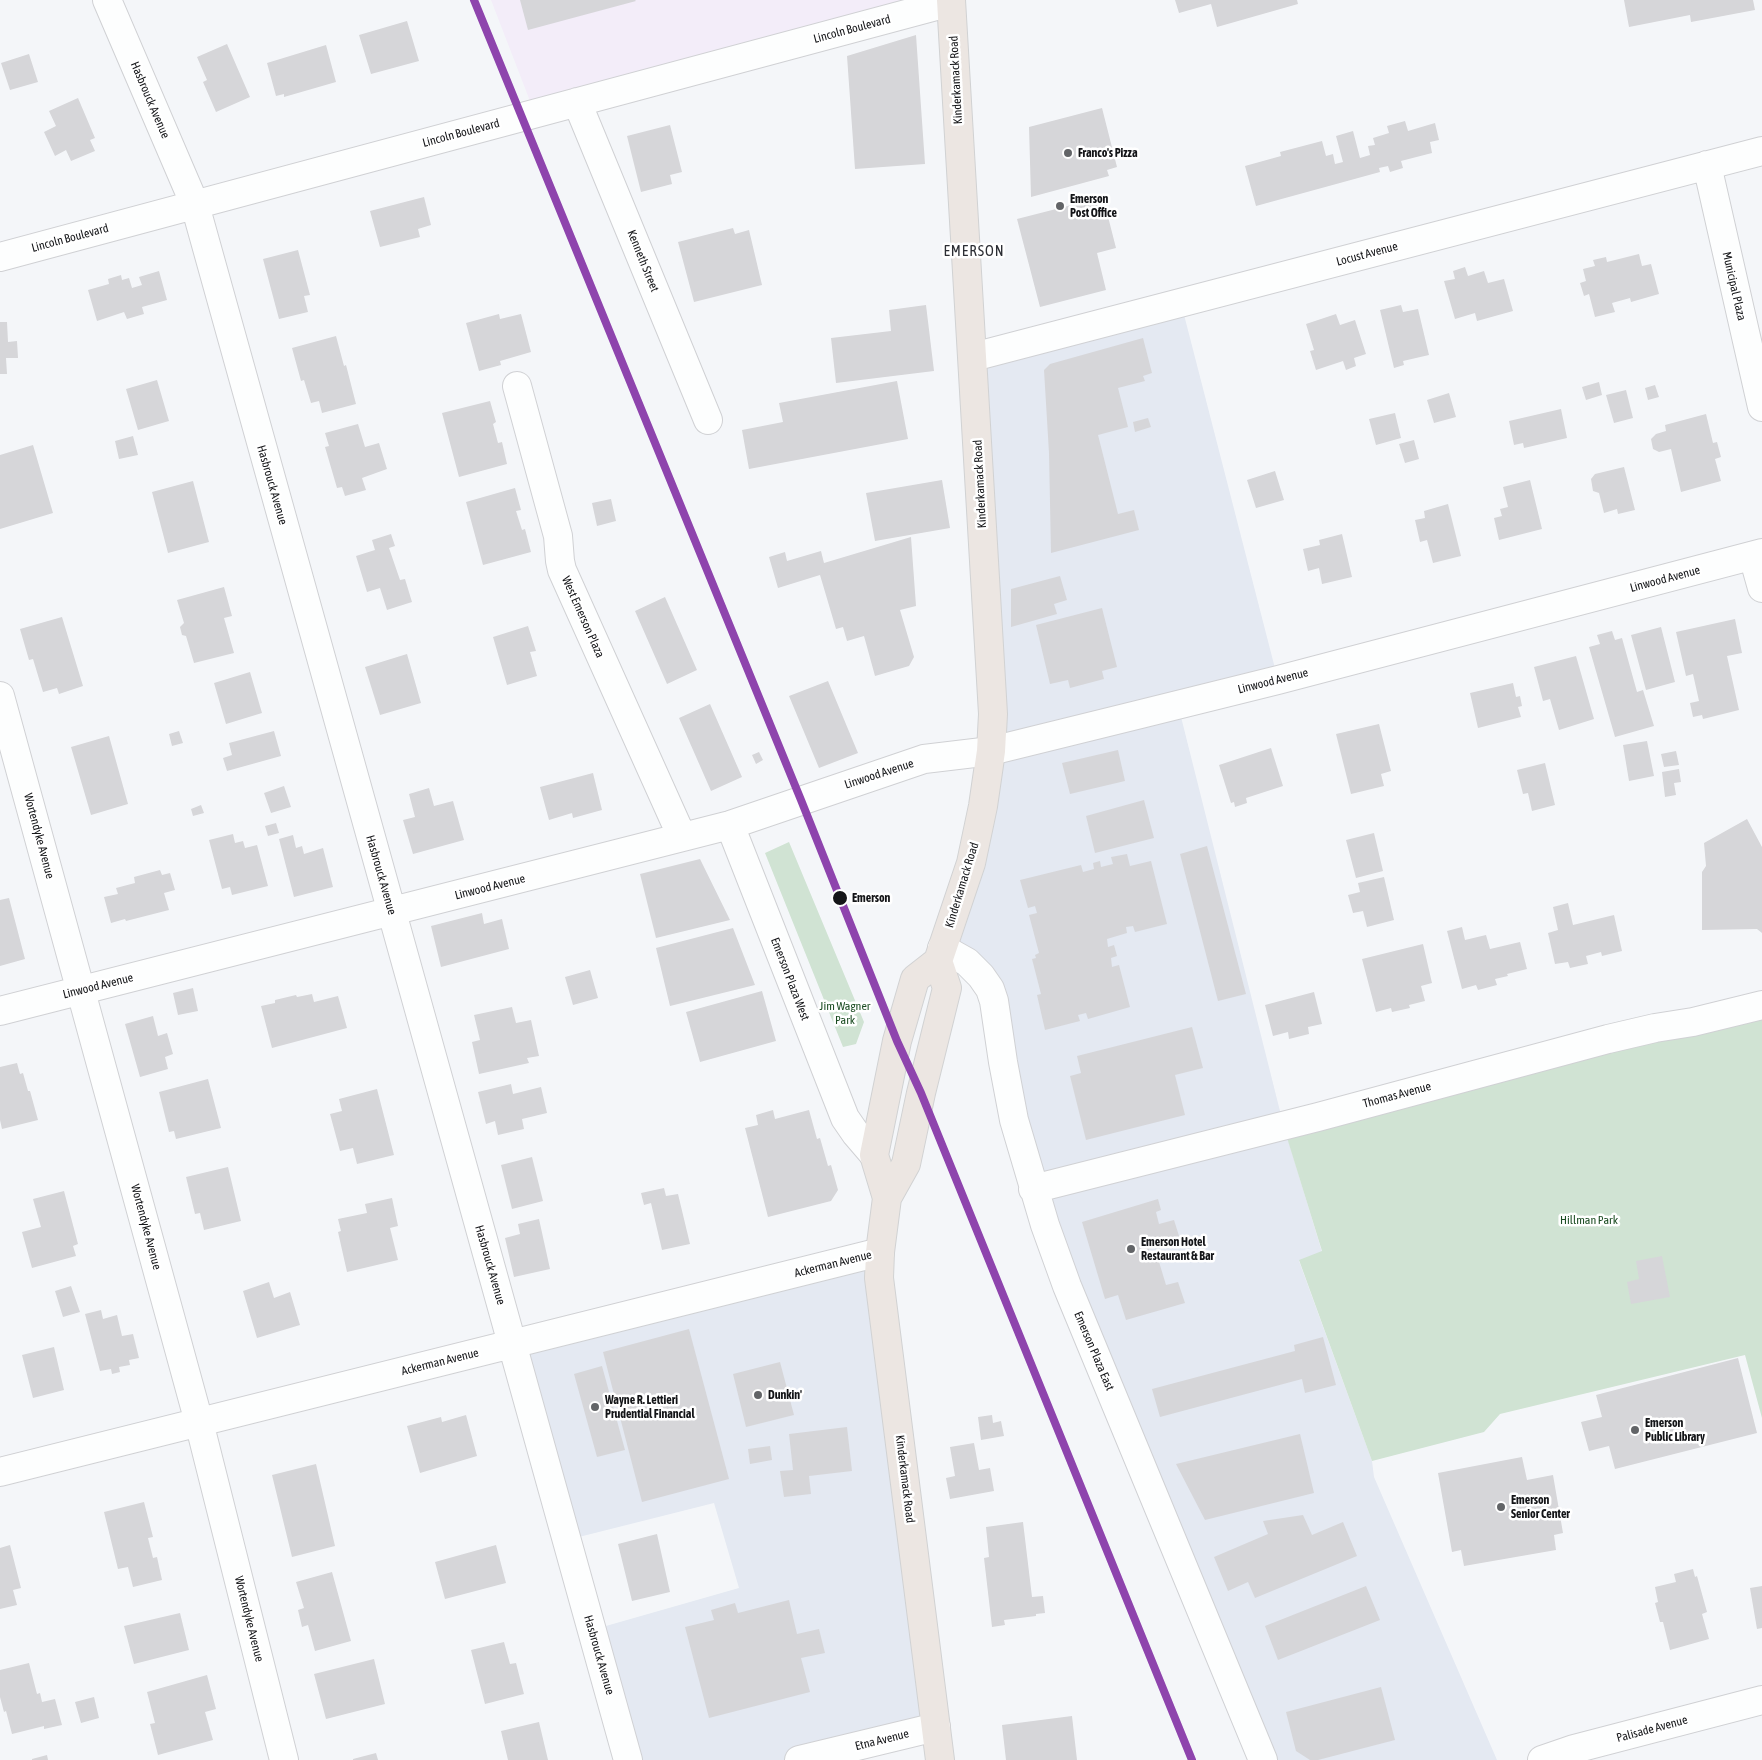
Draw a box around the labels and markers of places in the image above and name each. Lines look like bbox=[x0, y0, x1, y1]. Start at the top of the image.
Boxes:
place label: Franco's Pizza bbox=[1078, 146, 1137, 160]
marker: Franco's Pizza bbox=[1062, 147, 1074, 159]
place label: Emerson Post Office bbox=[1070, 192, 1117, 220]
marker: Emerson Post Office bbox=[1054, 200, 1066, 212]
marker: Emerson bbox=[831, 889, 849, 907]
place label: Emerson bbox=[852, 891, 890, 905]
place label: Emerson Hotel Restaurant & Bar bbox=[1141, 1235, 1214, 1263]
marker: Emerson Hotel Restaurant & Bar bbox=[1125, 1243, 1137, 1255]
place label: Dunkin' bbox=[768, 1388, 802, 1402]
marker: Dunkin' bbox=[752, 1389, 764, 1401]
place label: Wayne R. Lettieri Prudential Financial bbox=[605, 1393, 695, 1421]
marker: Wayne R. Lettieri Prudential Financial bbox=[589, 1401, 601, 1413]
place label: Emerson Public Library bbox=[1645, 1416, 1705, 1444]
marker: Emerson Public Library bbox=[1629, 1424, 1641, 1436]
place label: Emerson Senior Center bbox=[1511, 1493, 1570, 1521]
marker: Emerson Senior Center bbox=[1495, 1501, 1507, 1513]

